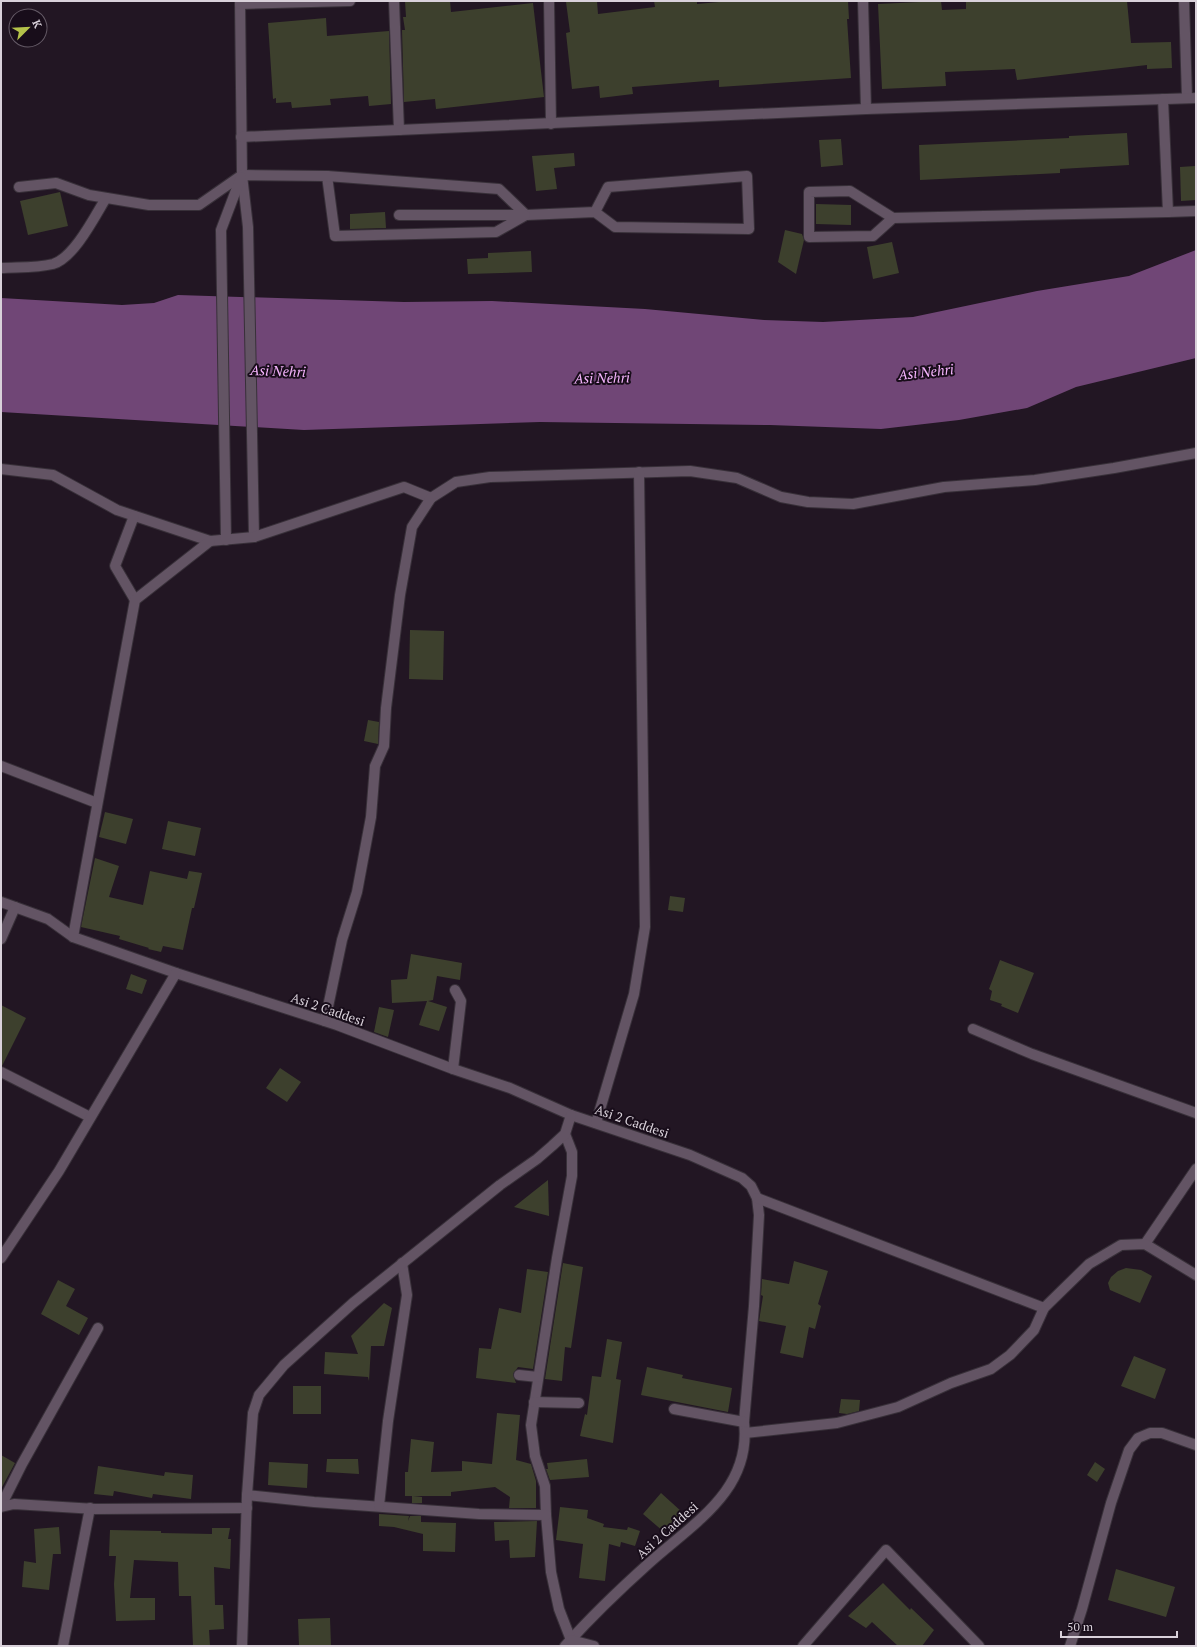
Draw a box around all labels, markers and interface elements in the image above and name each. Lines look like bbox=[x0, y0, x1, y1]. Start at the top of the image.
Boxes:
north arrow bbox=[8, 8, 48, 48]
text: K bbox=[29, 18, 45, 31]
water label: Asi Nehri bbox=[896, 359, 955, 384]
water label: Asi Nehri bbox=[249, 360, 306, 381]
water label: Asi Nehri bbox=[573, 368, 630, 388]
street label: Asi 2 Caddesi bbox=[289, 988, 367, 1030]
street label: Asi 2 Caddesi bbox=[593, 1100, 671, 1142]
street label: Asi 2 Caddesi bbox=[632, 1497, 702, 1562]
scale bar bbox=[1061, 1613, 1177, 1639]
text: 50 m bbox=[1067, 1619, 1094, 1634]

